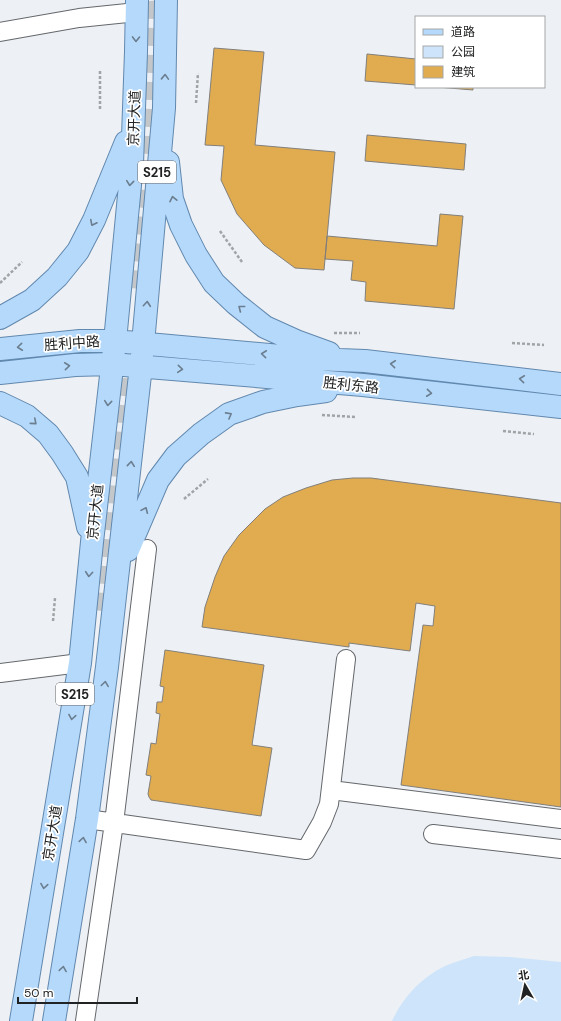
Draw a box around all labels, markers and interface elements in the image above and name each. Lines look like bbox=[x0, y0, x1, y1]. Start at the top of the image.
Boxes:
legend bbox=[415, 16, 545, 88]
text: 道路 bbox=[451, 24, 475, 40]
one-way arrow bbox=[132, 36, 141, 42]
text: 公园 bbox=[451, 44, 475, 60]
text: 建筑 bbox=[451, 64, 475, 80]
one-way arrow bbox=[160, 74, 169, 80]
street label: 京开大道 bbox=[124, 90, 144, 146]
road number: S215 bbox=[138, 161, 176, 183]
one-way arrow bbox=[125, 180, 134, 186]
one-way arrow bbox=[169, 196, 177, 203]
one-way arrow bbox=[90, 219, 98, 226]
one-way arrow bbox=[142, 301, 151, 307]
one-way arrow bbox=[238, 305, 245, 312]
street label: 胜利中路 bbox=[43, 332, 101, 354]
one-way arrow bbox=[17, 342, 23, 351]
one-way arrow bbox=[260, 350, 267, 359]
one-way arrow bbox=[390, 360, 396, 369]
one-way arrow bbox=[64, 362, 70, 371]
one-way arrow bbox=[177, 365, 183, 374]
street label: 胜利东路 bbox=[322, 373, 380, 397]
one-way arrow bbox=[519, 375, 525, 384]
one-way arrow bbox=[426, 389, 432, 398]
one-way arrow bbox=[103, 400, 112, 406]
one-way arrow bbox=[225, 413, 232, 420]
one-way arrow bbox=[29, 417, 36, 424]
one-way arrow bbox=[126, 461, 135, 467]
street label: 京开大道 bbox=[83, 483, 107, 541]
one-way arrow bbox=[140, 507, 148, 514]
one-way arrow bbox=[84, 571, 93, 577]
one-way arrow bbox=[100, 681, 109, 687]
road number: S215 bbox=[56, 683, 94, 705]
one-way arrow bbox=[68, 714, 76, 720]
street label: 京开大道 bbox=[39, 804, 65, 862]
one-way arrow bbox=[79, 837, 87, 843]
one-way arrow bbox=[40, 883, 48, 889]
north arrow bbox=[505, 965, 545, 1005]
one-way arrow bbox=[58, 966, 67, 972]
text: 北 bbox=[517, 967, 530, 983]
scale bar bbox=[18, 979, 137, 1005]
text: 50 m bbox=[24, 985, 53, 1001]

